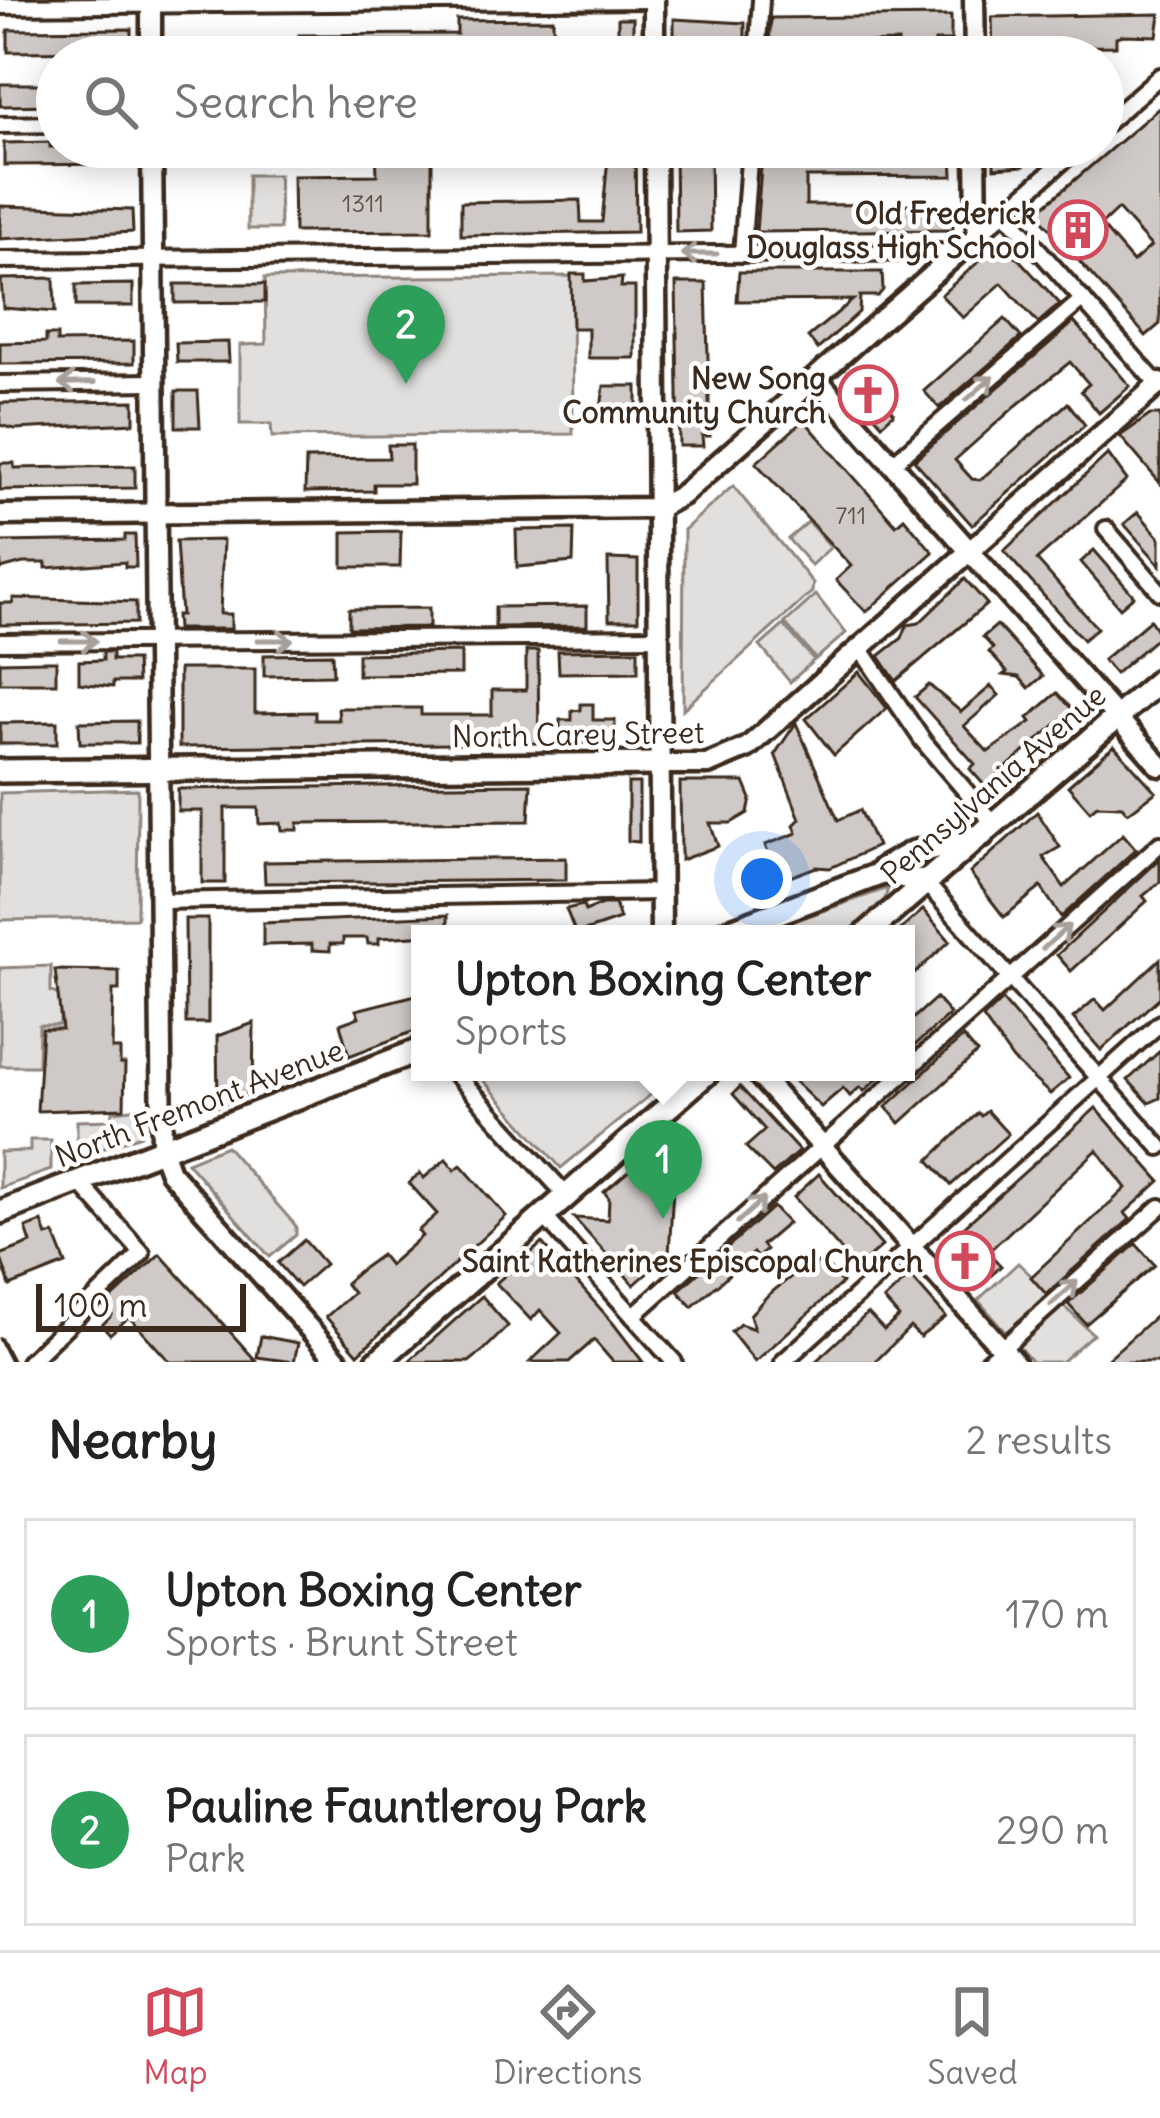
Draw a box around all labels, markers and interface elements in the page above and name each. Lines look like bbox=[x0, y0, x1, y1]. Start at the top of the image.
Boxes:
search box bbox=[36, 36, 1124, 168]
icon: search bbox=[78, 69, 144, 135]
text: Search here bbox=[174, 74, 418, 130]
house number: 1311 bbox=[342, 188, 384, 218]
place label: Old Frederick Douglass High School bbox=[746, 194, 1036, 266]
building icon: Old Frederick Douglass High School bbox=[1047, 199, 1109, 261]
one-way arrow bbox=[680, 243, 719, 265]
pin: 2 bbox=[367, 285, 445, 384]
place label: New Song Community Church bbox=[562, 359, 826, 431]
church icon: New Song Community Church bbox=[837, 364, 899, 426]
one-way arrow bbox=[58, 371, 97, 394]
one-way arrow bbox=[965, 375, 995, 402]
house number: 711 bbox=[836, 500, 866, 530]
one-way arrow bbox=[255, 628, 294, 651]
one-way arrow bbox=[59, 630, 98, 652]
street label: Pennsylvania Avenue bbox=[873, 676, 1113, 892]
street label: North Carey Street bbox=[451, 713, 705, 755]
your location bbox=[732, 849, 792, 909]
one-way arrow bbox=[1040, 924, 1070, 951]
popup bbox=[411, 925, 915, 1081]
text: Upton Boxing Center bbox=[455, 951, 871, 1007]
text: Sports bbox=[455, 1007, 567, 1056]
street label: North Fremont Avenue bbox=[50, 1031, 348, 1175]
pin: 1 bbox=[624, 1120, 702, 1219]
one-way arrow bbox=[736, 1197, 766, 1224]
church icon: Saint Katherines Episcopal Church bbox=[934, 1230, 996, 1292]
place label: Saint Katherines Episcopal Church bbox=[462, 1242, 923, 1280]
scale bar bbox=[36, 1278, 246, 1331]
one-way arrow bbox=[1049, 1280, 1079, 1307]
text: 100 m bbox=[54, 1284, 147, 1326]
text: Nearby bbox=[48, 1408, 217, 1472]
text: 2 results bbox=[965, 1416, 1112, 1465]
text: Upton Boxing Center bbox=[165, 1562, 582, 1618]
text: 1 bbox=[82, 1590, 98, 1639]
text: 170 m bbox=[1005, 1590, 1109, 1639]
text: Sports · Brunt Street bbox=[165, 1618, 518, 1667]
text: Pauline Fauntleroy Park bbox=[165, 1778, 647, 1834]
text: 2 bbox=[79, 1806, 101, 1855]
text: 290 m bbox=[996, 1806, 1109, 1855]
text: Park bbox=[165, 1834, 246, 1883]
tab: Map bbox=[142, 1979, 208, 2093]
tab: Directions bbox=[493, 1979, 642, 2093]
tab: Saved bbox=[927, 1979, 1018, 2093]

